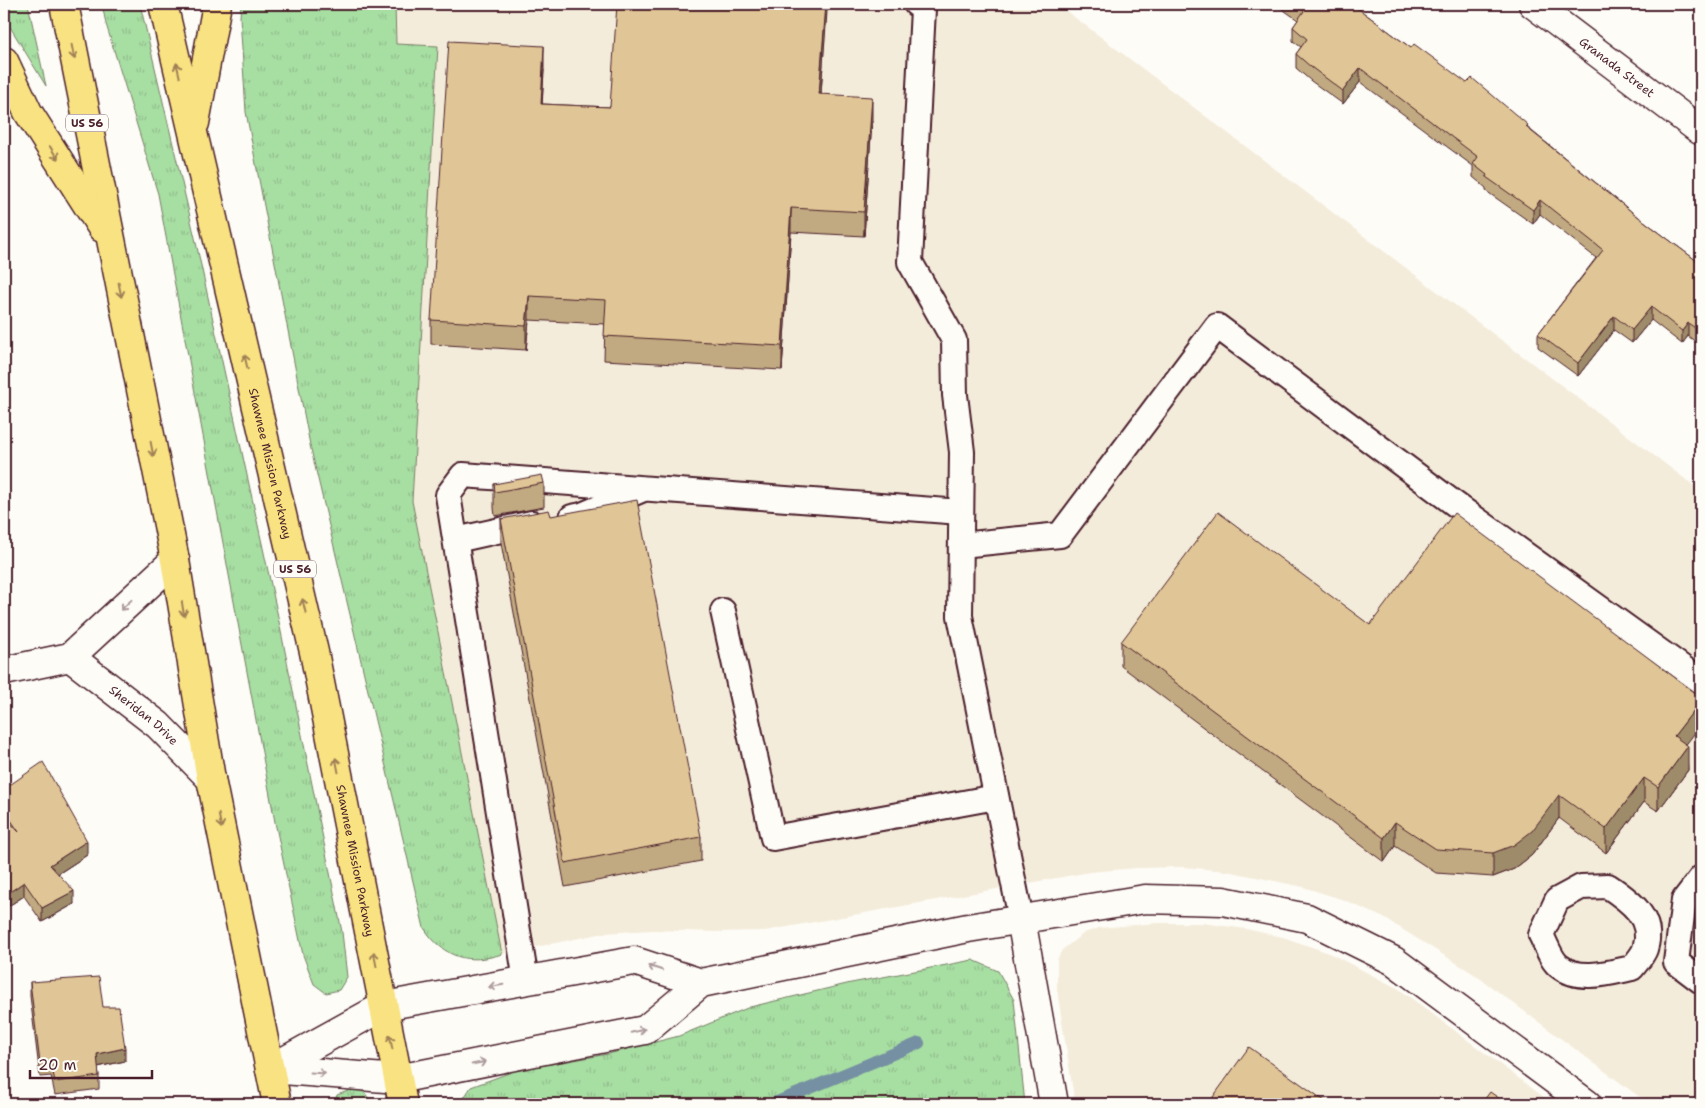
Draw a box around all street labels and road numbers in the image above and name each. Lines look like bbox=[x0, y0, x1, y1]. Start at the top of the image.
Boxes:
street label: Granada Street bbox=[1576, 34, 1658, 101]
road number: US 56 bbox=[66, 115, 108, 132]
street label: Shawnee Mission Parkway bbox=[245, 387, 295, 541]
road number: US 56 bbox=[274, 560, 316, 578]
street label: Sheridan Drive bbox=[106, 682, 182, 749]
street label: Shawnee Mission Parkway bbox=[332, 783, 378, 938]

